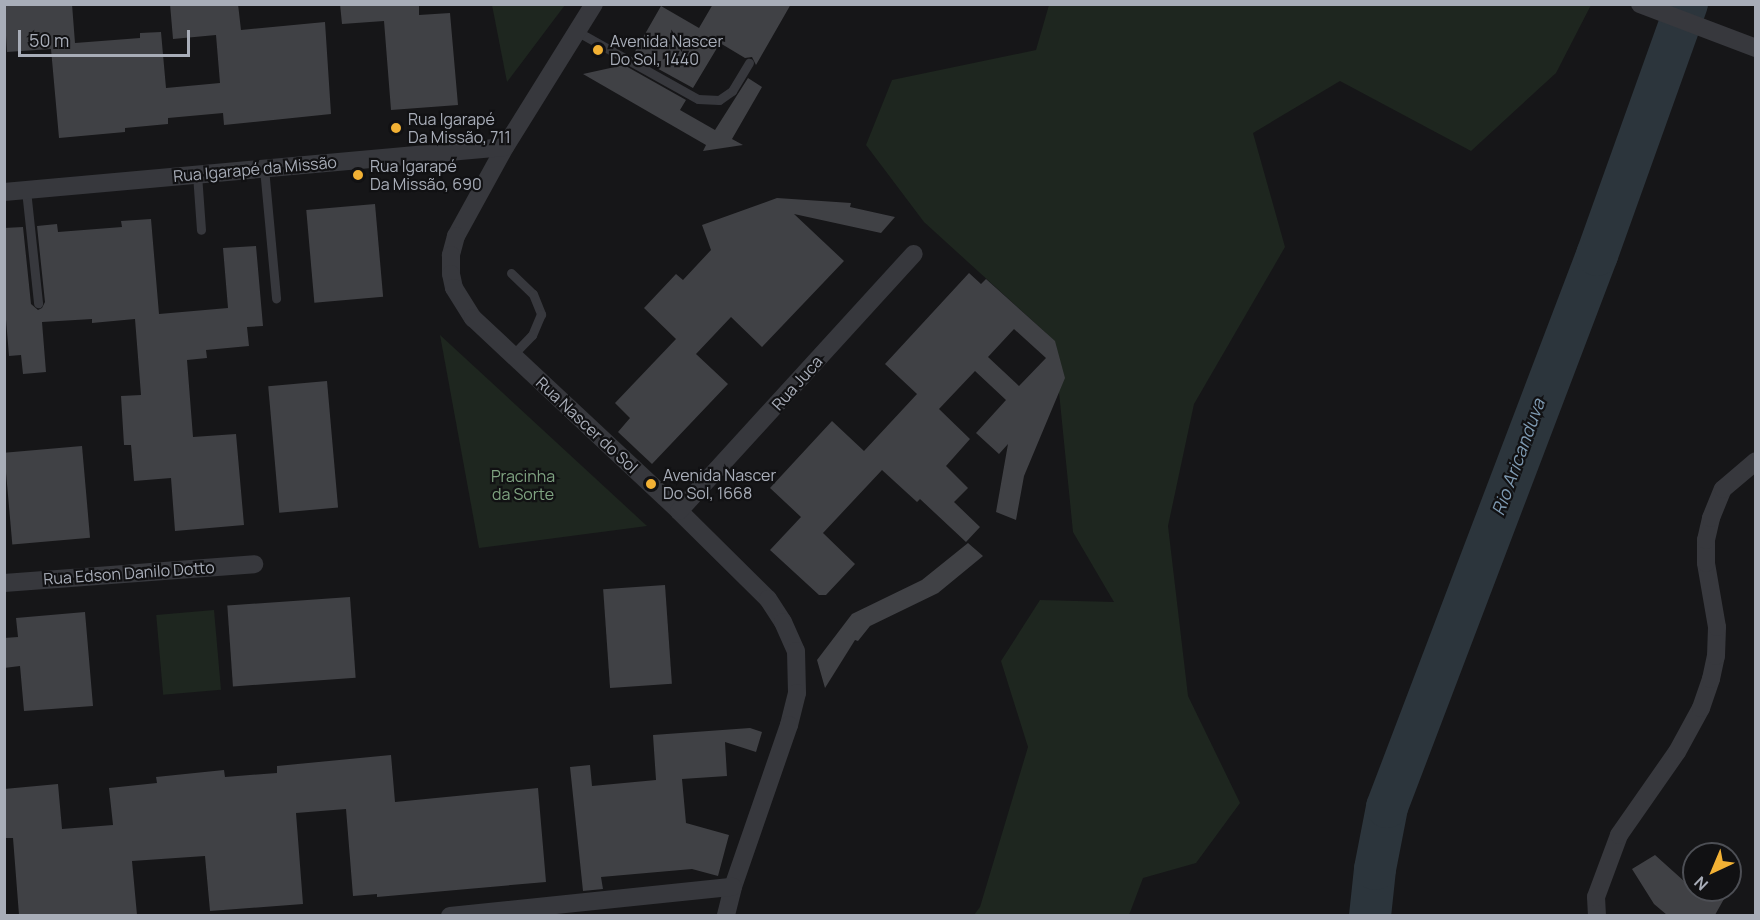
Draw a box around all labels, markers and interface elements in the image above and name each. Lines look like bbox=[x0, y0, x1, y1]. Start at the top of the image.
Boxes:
scale bar bbox=[21, 18, 194, 56]
text: 50 m bbox=[29, 28, 69, 52]
place label: Avenida Nascer Do Sol, 1440 bbox=[610, 31, 723, 69]
marker: Avenida Nascer Do Sol, 1440 bbox=[591, 43, 605, 57]
place label: Rua Igarapé Da Missão, 711 bbox=[408, 109, 511, 147]
marker: Rua Igarapé Da Missão, 711 bbox=[389, 121, 403, 135]
street label: Rua Igarapé da Missão bbox=[172, 152, 338, 186]
place label: Rua Igarapé Da Missão, 690 bbox=[370, 156, 482, 194]
marker: Rua Igarapé Da Missão, 690 bbox=[351, 168, 365, 182]
street label: Rua Juca bbox=[768, 352, 826, 414]
street label: Rua Nascer do Sol bbox=[532, 373, 642, 477]
water label: Rio Aricanduva bbox=[1487, 396, 1549, 518]
place label: Avenida Nascer Do Sol, 1668 bbox=[663, 465, 776, 503]
park label: Pracinha da Sorte bbox=[491, 466, 555, 504]
marker: Avenida Nascer Do Sol, 1668 bbox=[644, 477, 658, 491]
street label: Rua Edson Danilo Dotto bbox=[43, 557, 215, 589]
north arrow bbox=[1682, 842, 1742, 902]
text: N bbox=[1689, 872, 1713, 895]

